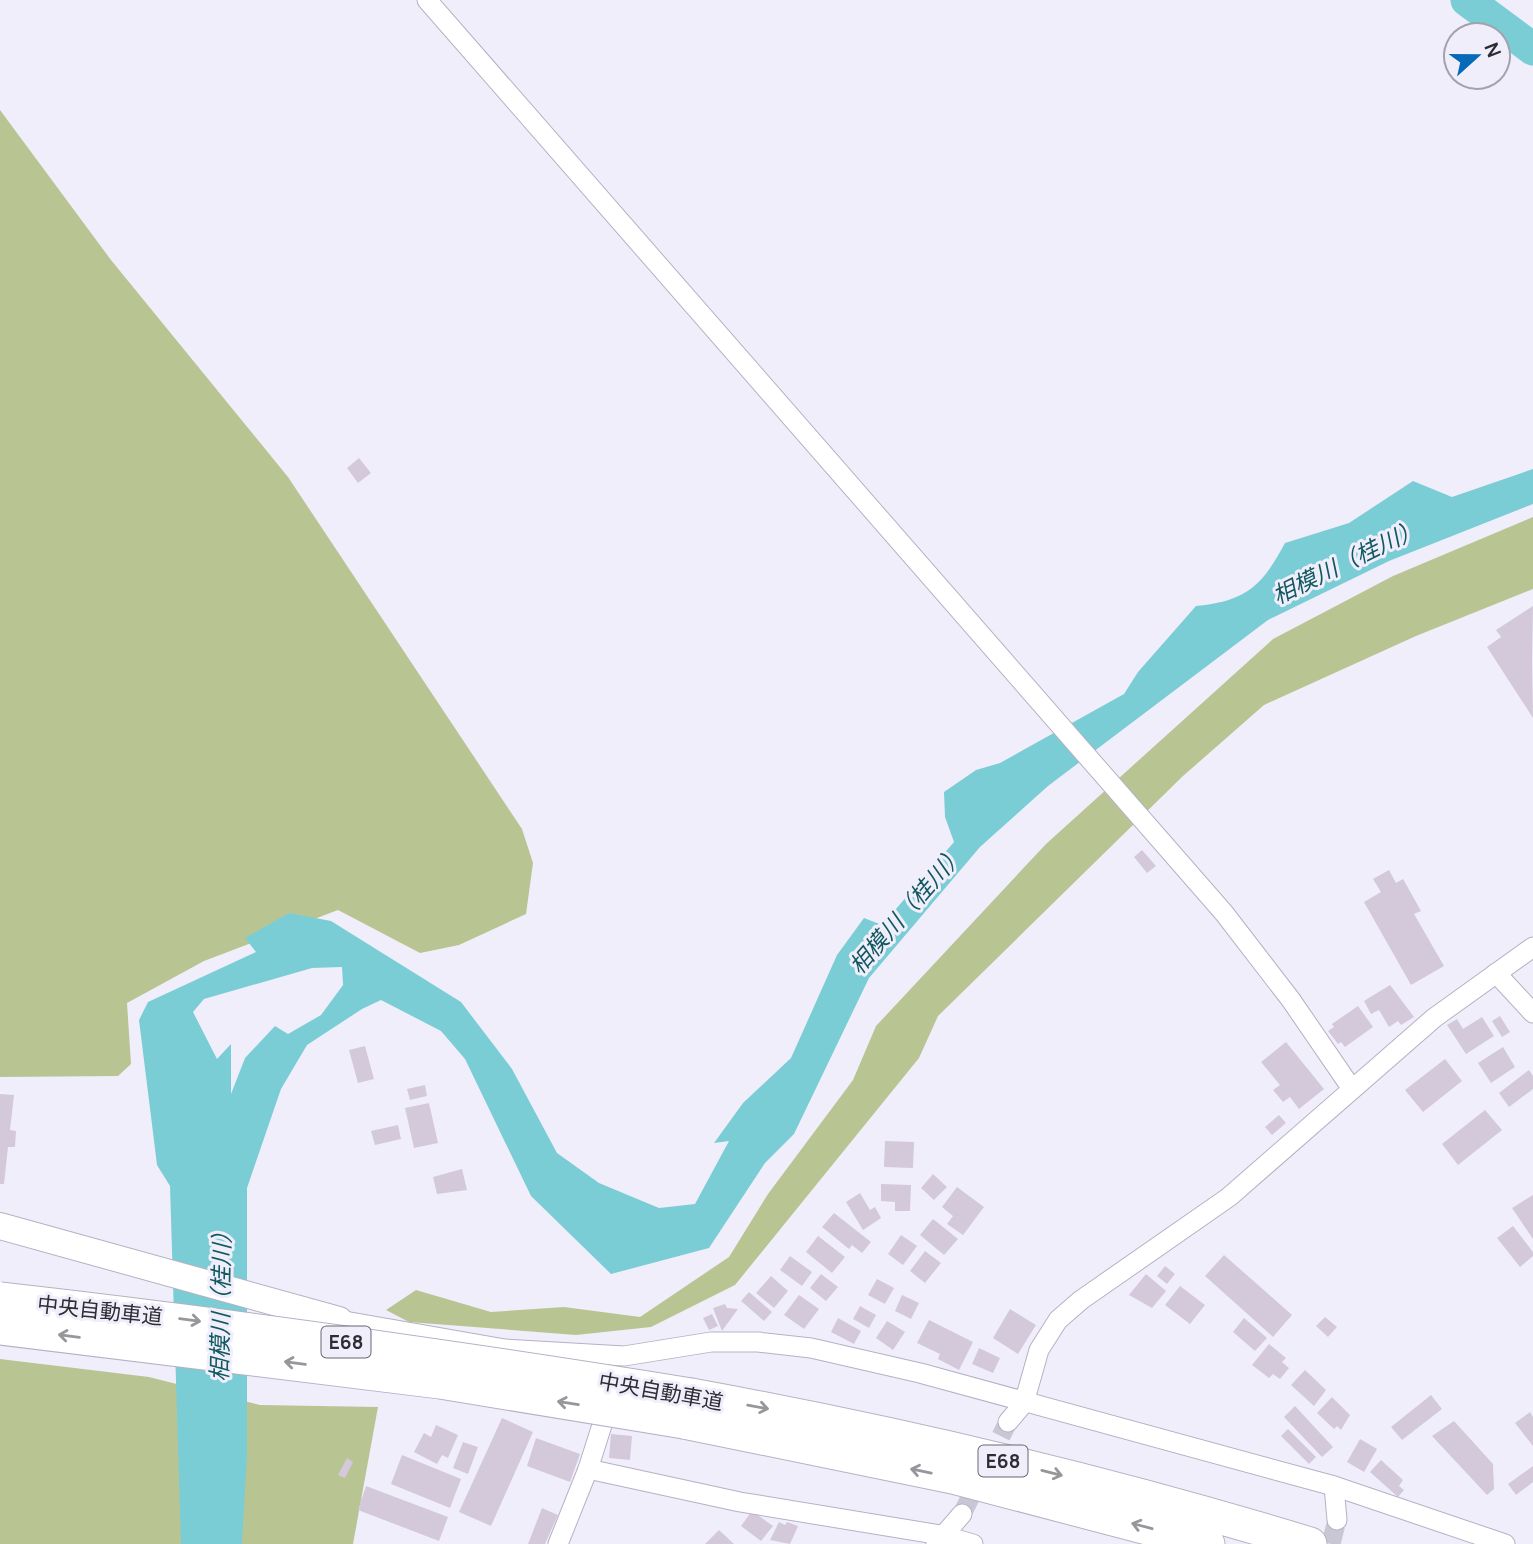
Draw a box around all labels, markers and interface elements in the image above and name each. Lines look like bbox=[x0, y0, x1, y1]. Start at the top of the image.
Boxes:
north arrow bbox=[1442, 21, 1512, 91]
text: N bbox=[1478, 39, 1507, 61]
water label: 相模川（桂川） bbox=[1267, 511, 1425, 611]
water label: 相模川（桂川） bbox=[841, 838, 971, 980]
water label: 相模川（桂川） bbox=[203, 1220, 237, 1382]
street label: 中央自動車道 bbox=[36, 1289, 164, 1331]
one-way arrow bbox=[178, 1314, 200, 1327]
road number: E68 bbox=[322, 1326, 370, 1358]
one-way arrow bbox=[58, 1329, 81, 1342]
one-way arrow bbox=[284, 1357, 307, 1370]
street label: 中央自動車道 bbox=[597, 1366, 725, 1416]
one-way arrow bbox=[558, 1396, 580, 1409]
one-way arrow bbox=[746, 1401, 769, 1415]
road number: E68 bbox=[978, 1446, 1028, 1476]
one-way arrow bbox=[910, 1463, 933, 1477]
one-way arrow bbox=[1040, 1467, 1063, 1480]
one-way arrow bbox=[1131, 1519, 1154, 1532]

